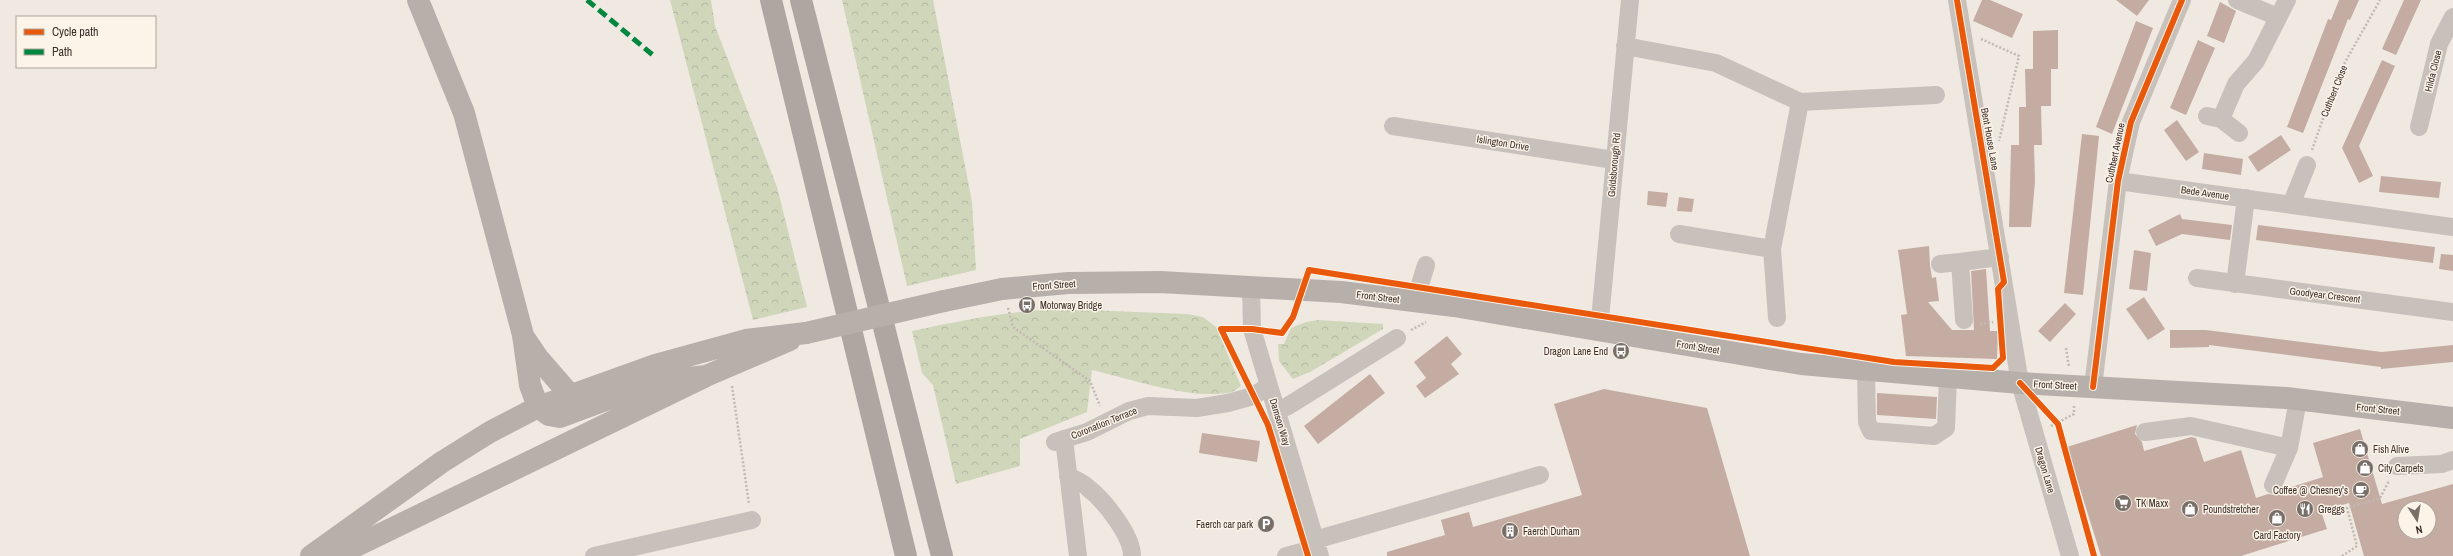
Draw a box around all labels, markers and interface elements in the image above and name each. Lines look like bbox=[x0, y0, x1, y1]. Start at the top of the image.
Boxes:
legend bbox=[16, 16, 156, 68]
text: Cycle path bbox=[52, 24, 99, 40]
text: Path bbox=[52, 44, 72, 60]
street label: Hilda Close bbox=[2422, 48, 2445, 93]
street label: Cuthbert Close bbox=[2318, 63, 2350, 119]
street label: Bent House Lane bbox=[1978, 107, 2002, 172]
street label: Cuthbert Avenue bbox=[2102, 121, 2128, 184]
street label: Islington Drive bbox=[1476, 132, 1531, 154]
street label: Goldsborough Rd bbox=[1605, 132, 1623, 198]
street label: Bede Avenue bbox=[2180, 183, 2230, 203]
street label: Front Street bbox=[1032, 277, 1077, 293]
street label: Goodyear Crescent bbox=[2289, 284, 2362, 306]
street label: Front Street bbox=[1356, 288, 1401, 306]
bus stop icon: Motorway Bridge bbox=[1017, 295, 1037, 315]
place label: Motorway Bridge bbox=[1040, 299, 1102, 312]
street label: Front Street bbox=[1676, 337, 1721, 357]
bus stop icon: Dragon Lane End bbox=[1611, 341, 1631, 361]
place label: Dragon Lane End bbox=[1544, 345, 1608, 358]
street label: Front Street bbox=[2033, 377, 2078, 393]
street label: Damson Way bbox=[1267, 397, 1294, 448]
street label: Front Street bbox=[2356, 400, 2401, 418]
street label: Coronation Terrace bbox=[1069, 404, 1139, 442]
shop icon: Fish Alive bbox=[2350, 439, 2370, 459]
place label: Fish Alive bbox=[2373, 443, 2409, 456]
street label: Dragon Lane bbox=[2032, 445, 2058, 495]
shop icon: City Carpets bbox=[2355, 458, 2375, 478]
place label: City Carpets bbox=[2378, 462, 2424, 475]
cafe icon: Coffee @ Chesney's bbox=[2351, 480, 2371, 500]
place label: Coffee @ Chesney's bbox=[2273, 484, 2348, 497]
supermarket icon: TK Maxx bbox=[2113, 493, 2133, 513]
place label: TK Maxx bbox=[2136, 497, 2169, 510]
shop icon: Poundstretcher bbox=[2180, 499, 2200, 519]
restaurant icon: Greggs bbox=[2295, 499, 2315, 519]
north arrow bbox=[2397, 500, 2437, 540]
place label: Poundstretcher bbox=[2203, 503, 2259, 516]
place label: Greggs bbox=[2318, 503, 2345, 516]
shop icon: Card Factory bbox=[2267, 508, 2287, 528]
parking icon: Faerch car park bbox=[1256, 514, 1276, 534]
place label: Faerch car park bbox=[1196, 518, 1254, 531]
building icon: Faerch Durham bbox=[1500, 521, 1520, 541]
text: N bbox=[2414, 522, 2424, 537]
place label: Faerch Durham bbox=[1523, 525, 1580, 538]
place label: Card Factory bbox=[2254, 529, 2301, 542]

